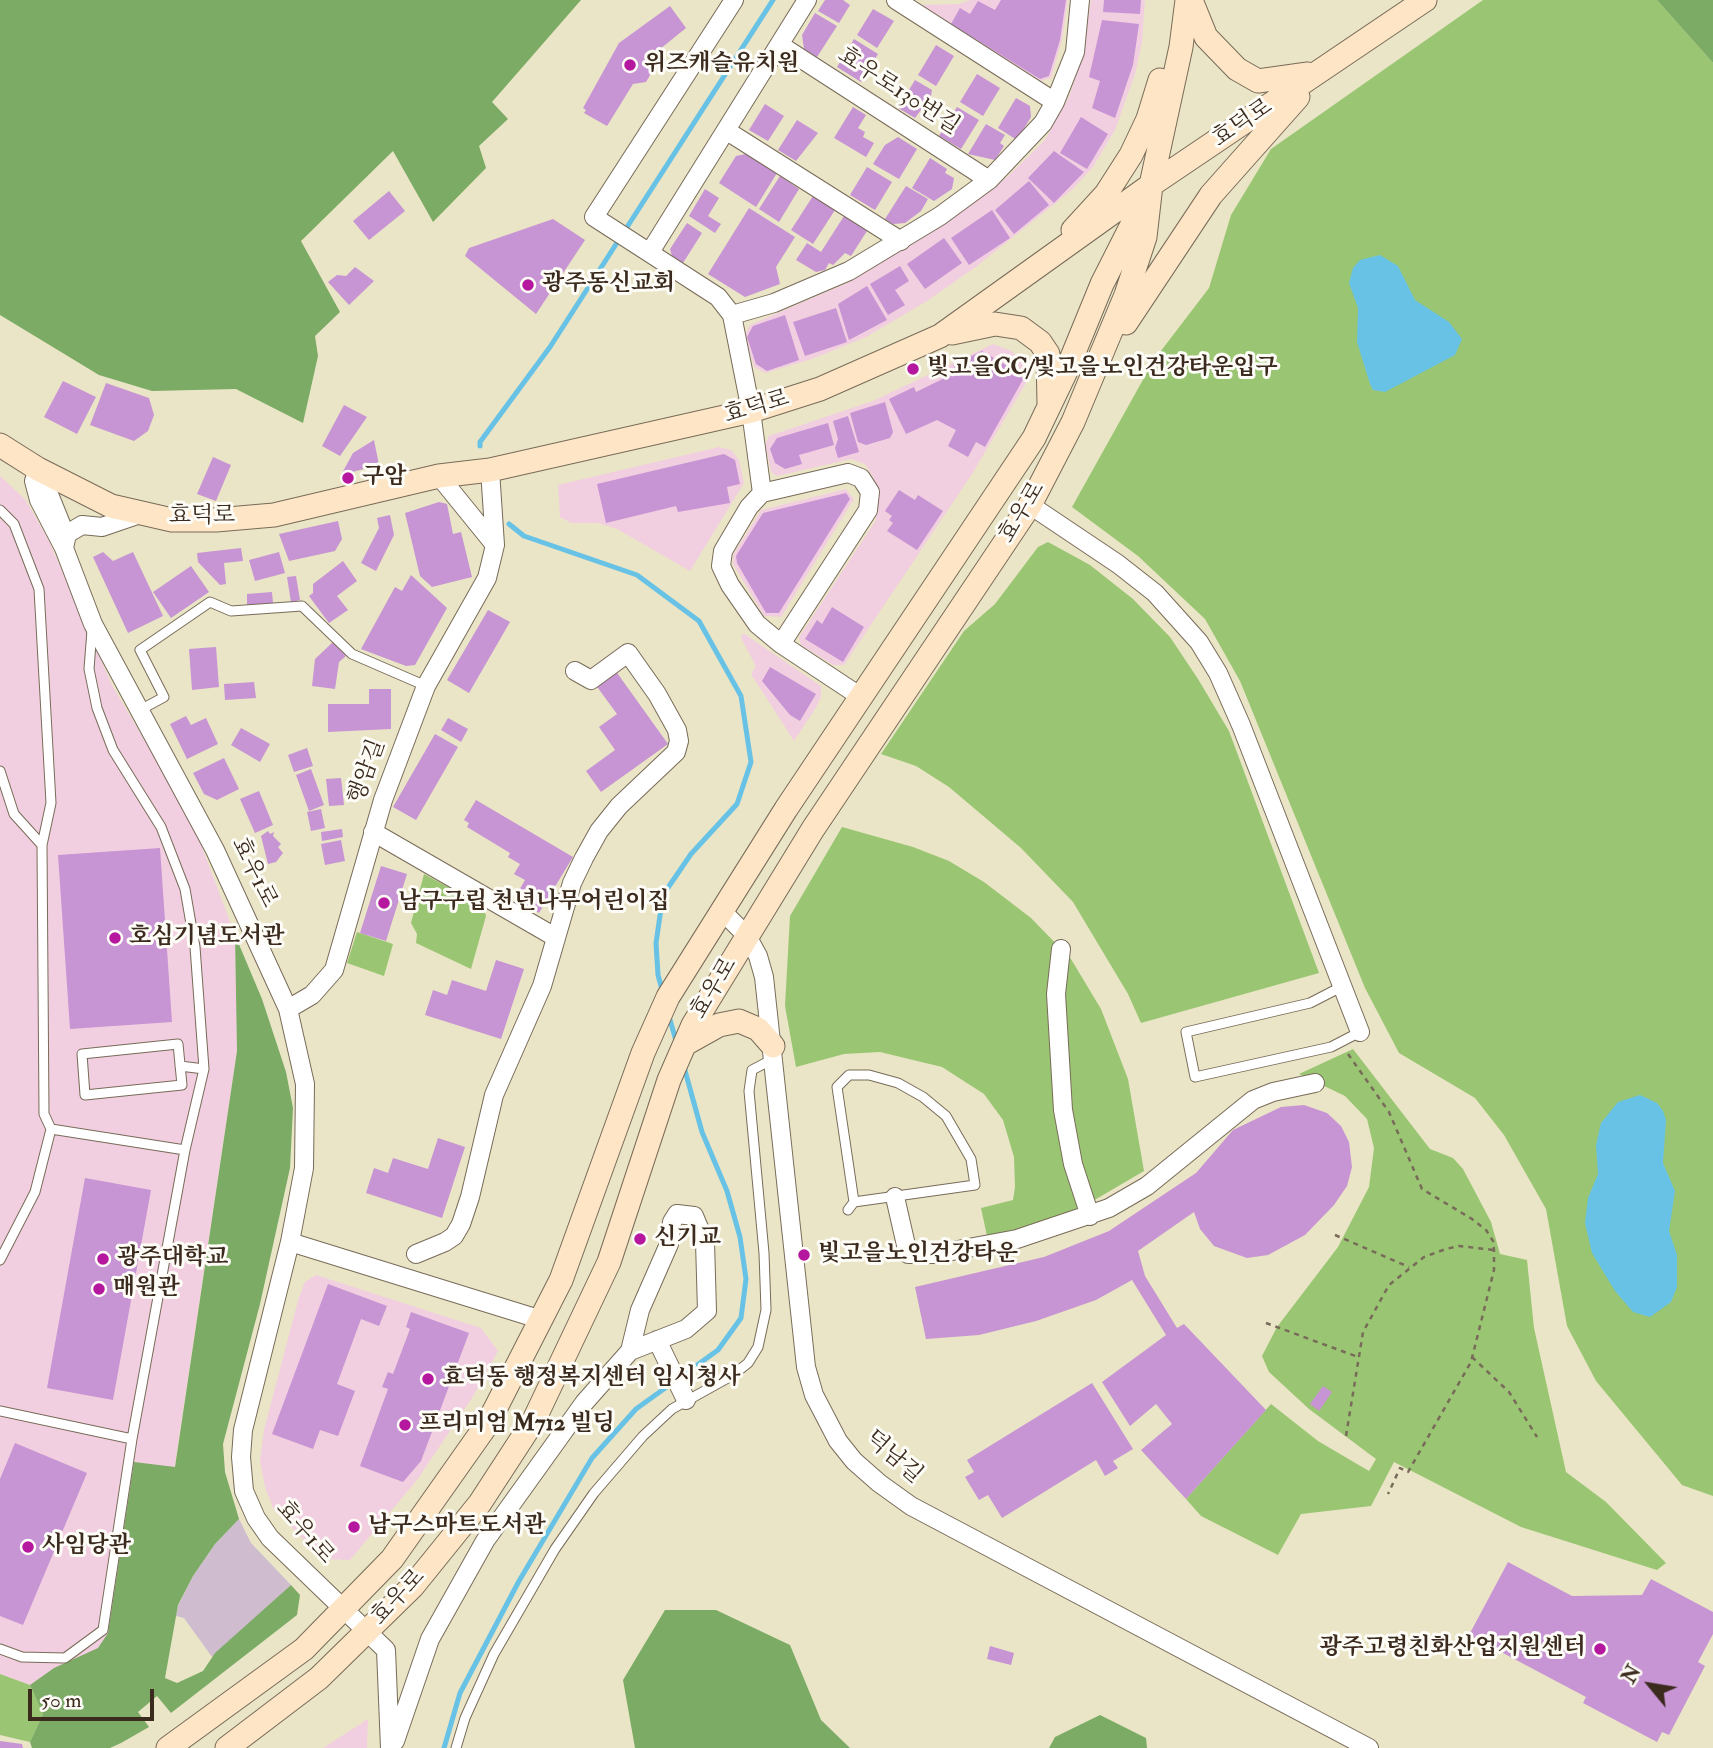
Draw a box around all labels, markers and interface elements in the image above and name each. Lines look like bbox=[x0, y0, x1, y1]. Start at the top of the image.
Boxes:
street label: 효우로130번길 bbox=[832, 42, 964, 142]
place label: 위즈캐슬유치원 bbox=[644, 51, 800, 79]
marker: 위즈캐슬유치원 bbox=[622, 57, 638, 73]
street label: 효덕로 bbox=[1208, 94, 1278, 154]
place label: 광주동신교회 bbox=[542, 271, 675, 299]
marker: 광주동신교회 bbox=[520, 277, 536, 293]
place label: 빛고을CC/빛고을노인건강타운입구 bbox=[927, 355, 1278, 383]
marker: 빛고을CC/빛고을노인건강타운입구 bbox=[905, 361, 921, 377]
street label: 효덕로 bbox=[721, 386, 793, 430]
place label: 구암 bbox=[362, 464, 406, 492]
marker: 구암 bbox=[340, 470, 356, 486]
street label: 효우로 bbox=[994, 477, 1052, 549]
street label: 효덕로 bbox=[169, 503, 235, 531]
street label: 행암길 bbox=[344, 736, 392, 808]
street label: 효우1로 bbox=[224, 833, 282, 913]
place label: 남구구립 천년나무어린이집 bbox=[398, 889, 669, 917]
marker: 남구구립 천년나무어린이집 bbox=[376, 895, 392, 911]
place label: 호심기념도서관 bbox=[129, 924, 285, 952]
marker: 호심기념도서관 bbox=[107, 930, 123, 946]
street label: 효우로 bbox=[686, 953, 744, 1025]
place label: 신기교 bbox=[654, 1225, 721, 1253]
marker: 신기교 bbox=[632, 1231, 648, 1247]
place label: 빛고을노인건강타운 bbox=[818, 1241, 1018, 1269]
place label: 광주대학교 bbox=[117, 1245, 228, 1273]
marker: 빛고을노인건강타운 bbox=[796, 1247, 812, 1263]
marker: 광주대학교 bbox=[95, 1251, 111, 1267]
place label: 매원관 bbox=[113, 1275, 180, 1303]
marker: 매원관 bbox=[91, 1281, 107, 1297]
place label: 효덕동 행정복지센터 임시청사 bbox=[442, 1365, 741, 1393]
marker: 효덕동 행정복지센터 임시청사 bbox=[420, 1371, 436, 1387]
place label: 프리미엄 M712 빌딩 bbox=[419, 1411, 615, 1439]
marker: 프리미엄 M712 빌딩 bbox=[397, 1417, 413, 1433]
street label: 덕남길 bbox=[859, 1426, 927, 1490]
street label: 효우1로 bbox=[269, 1496, 339, 1570]
place label: 남구스마트도서관 bbox=[368, 1513, 546, 1541]
marker: 남구스마트도서관 bbox=[346, 1519, 362, 1535]
place label: 사임당관 bbox=[42, 1533, 131, 1561]
marker: 사임당관 bbox=[20, 1539, 36, 1555]
street label: 효우로 bbox=[366, 1564, 432, 1632]
place label: 광주고령친화산업지원센터 bbox=[1319, 1635, 1586, 1663]
marker: 광주고령친화산업지원센터 bbox=[1592, 1641, 1608, 1657]
north arrow bbox=[1615, 1650, 1685, 1720]
text: N bbox=[1617, 1661, 1646, 1688]
scale bar bbox=[32, 1674, 158, 1718]
text: 50 m bbox=[41, 1687, 82, 1714]

